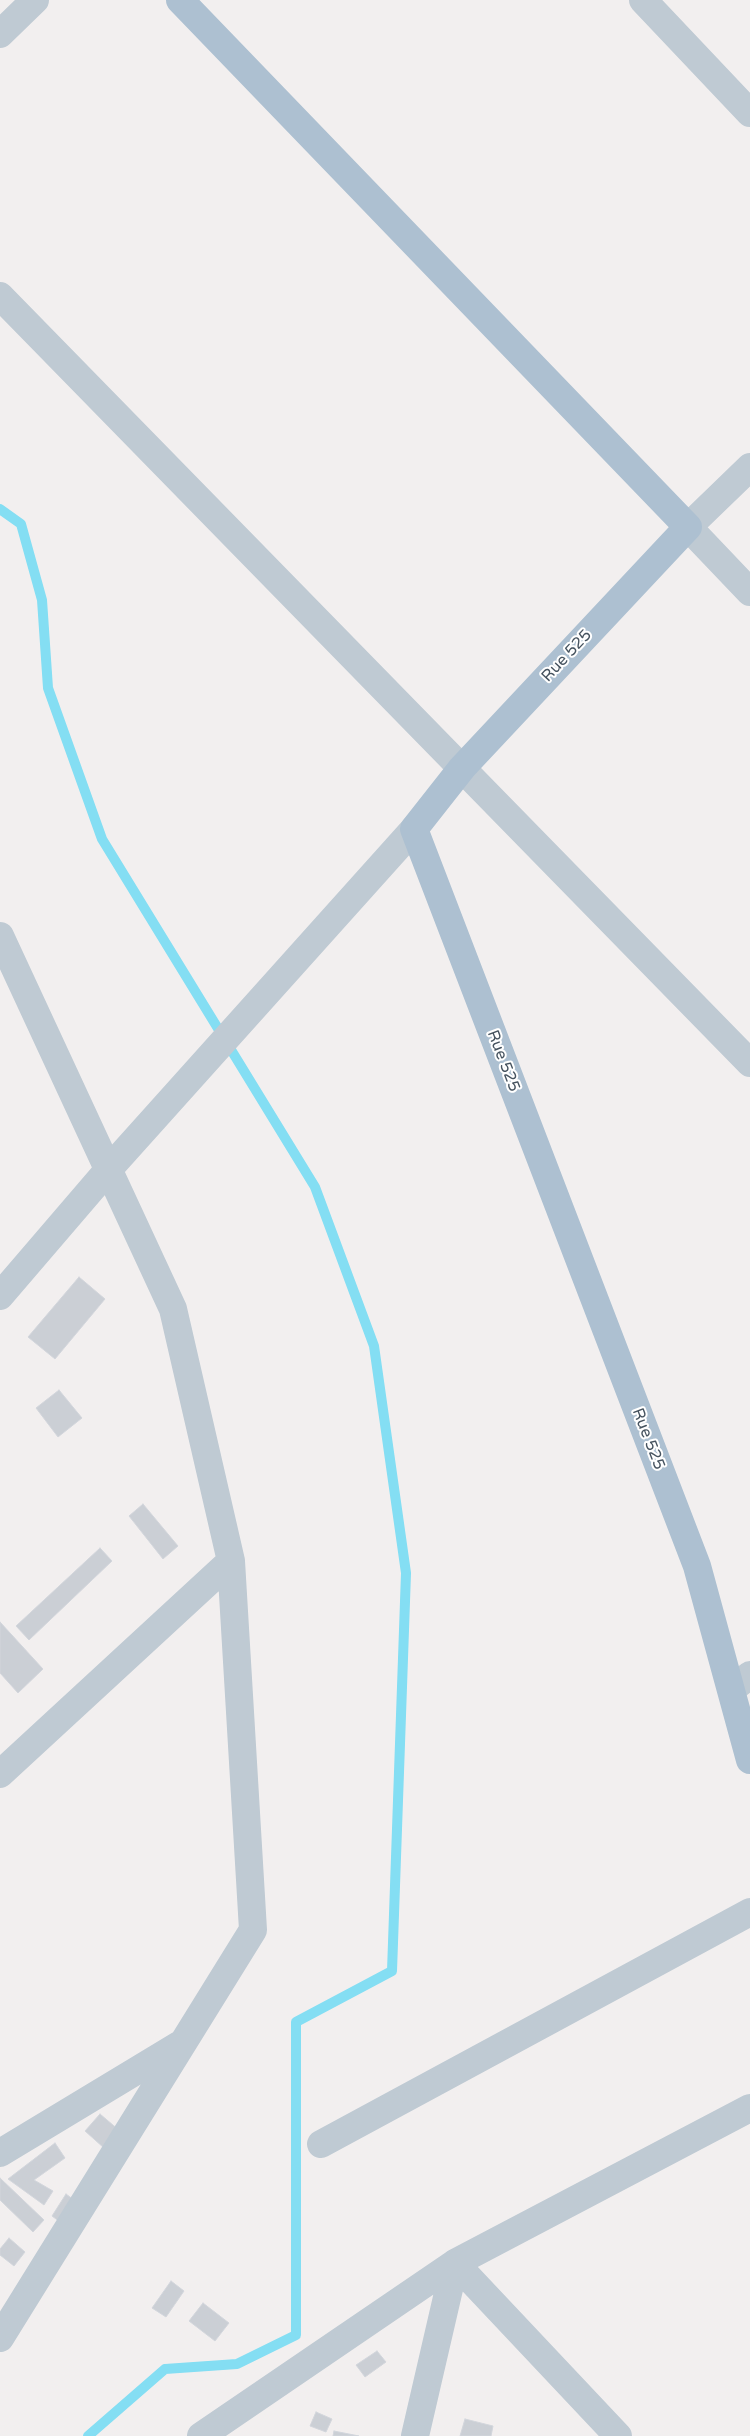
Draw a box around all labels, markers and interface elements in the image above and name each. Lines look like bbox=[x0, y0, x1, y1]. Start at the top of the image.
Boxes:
street label: Rue 525 bbox=[538, 626, 596, 686]
street label: Rue 525 bbox=[482, 1027, 524, 1095]
street label: Rue 525 bbox=[627, 1405, 669, 1473]

